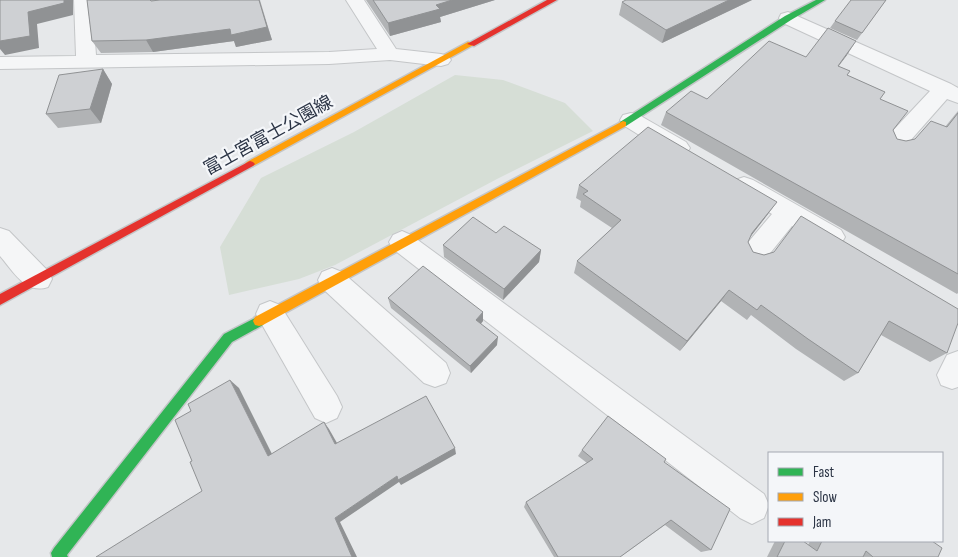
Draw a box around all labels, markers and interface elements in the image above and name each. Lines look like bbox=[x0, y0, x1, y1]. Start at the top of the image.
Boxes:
street label: 富士宮富士公園線 bbox=[200, 91, 336, 180]
legend bbox=[768, 452, 943, 542]
text: Fast bbox=[813, 463, 835, 482]
text: Slow bbox=[813, 488, 837, 507]
text: Jam bbox=[812, 513, 831, 532]

